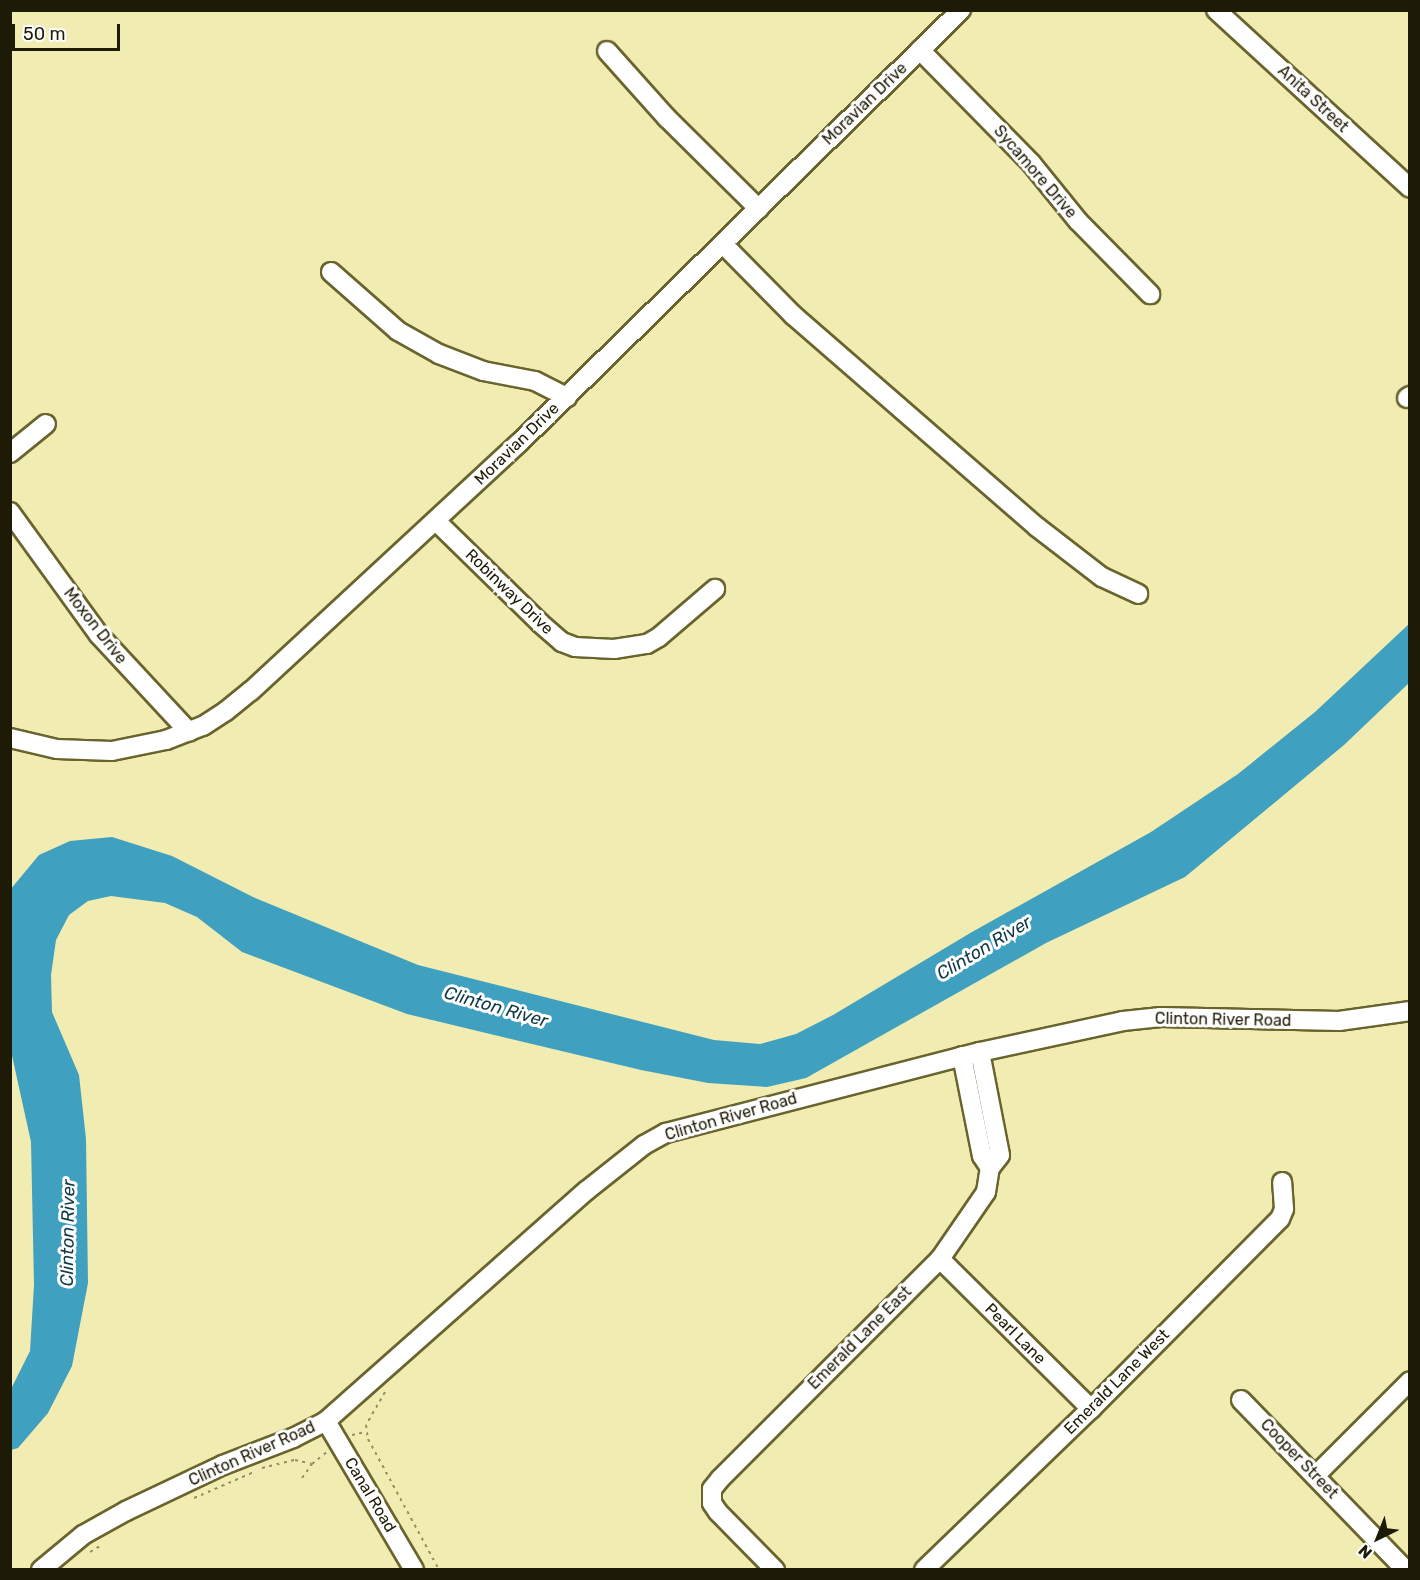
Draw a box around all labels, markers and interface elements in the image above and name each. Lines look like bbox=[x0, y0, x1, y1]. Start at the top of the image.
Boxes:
scale bar bbox=[15, 12, 123, 50]
text: 50 m bbox=[23, 23, 66, 45]
street label: Moravian Drive bbox=[819, 59, 911, 149]
street label: Anita Street bbox=[1274, 61, 1352, 137]
street label: Sycamore Drive bbox=[989, 122, 1081, 222]
street label: Moravian Drive bbox=[471, 399, 563, 489]
street label: Robinway Drive bbox=[461, 545, 557, 639]
street label: Moxon Drive bbox=[59, 584, 131, 668]
water label: Clinton River bbox=[933, 911, 1035, 985]
water label: Clinton River bbox=[442, 982, 550, 1032]
street label: Clinton River Road bbox=[1154, 1009, 1292, 1031]
street label: Clinton River Road bbox=[663, 1089, 799, 1145]
water label: Clinton River bbox=[56, 1179, 80, 1287]
street label: Emerald Lane East bbox=[804, 1282, 916, 1394]
street label: Pearl Lane bbox=[981, 1300, 1049, 1368]
street label: Emerald Lane West bbox=[1060, 1325, 1174, 1439]
street label: Cooper Street bbox=[1256, 1415, 1342, 1503]
street label: Clinton River Road bbox=[186, 1417, 318, 1491]
street label: Canal Road bbox=[340, 1454, 400, 1536]
north arrow bbox=[1348, 1508, 1408, 1568]
text: N bbox=[1355, 1541, 1376, 1562]

